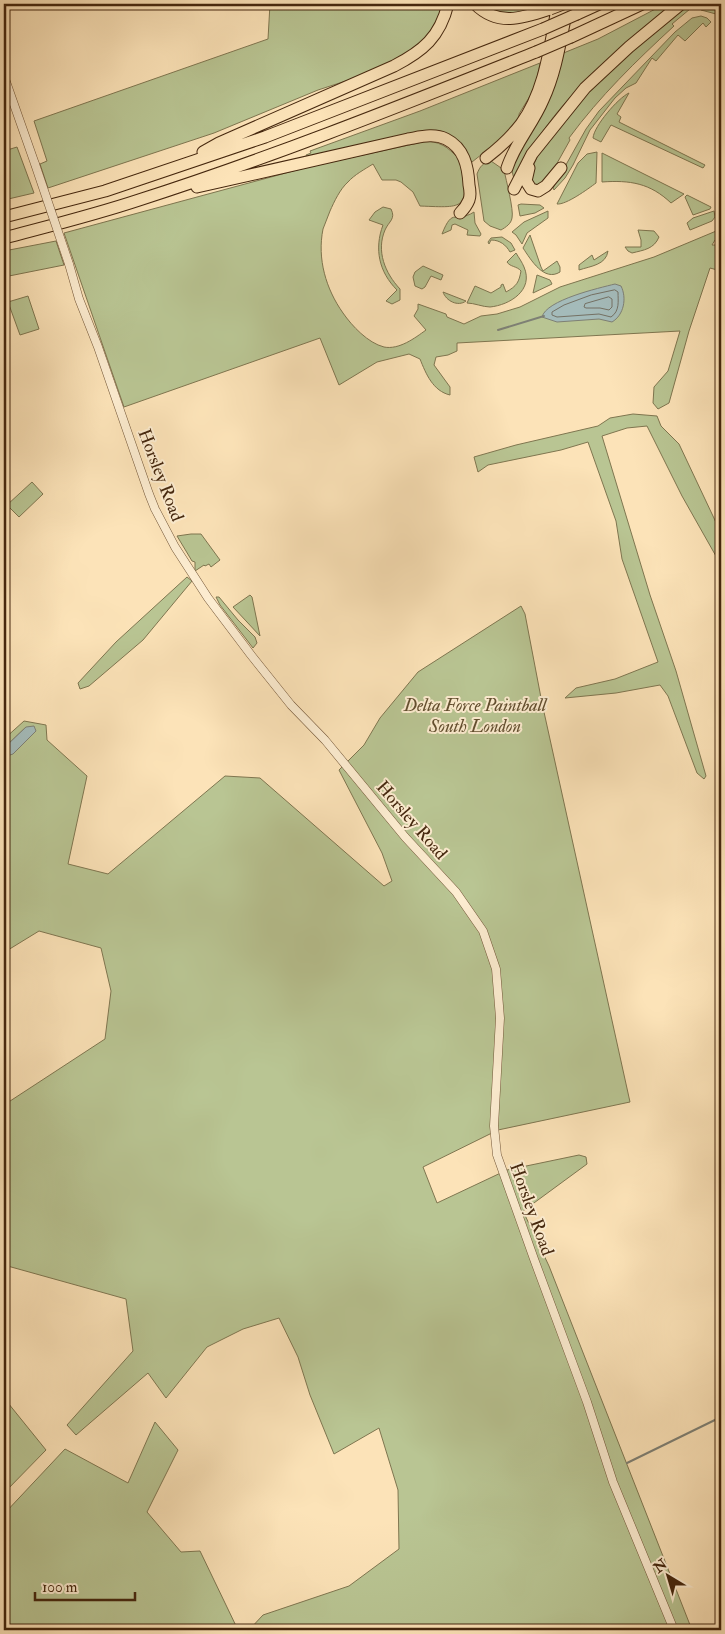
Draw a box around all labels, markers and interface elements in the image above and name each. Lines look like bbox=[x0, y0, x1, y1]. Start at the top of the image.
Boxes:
street label: Horsley Road bbox=[132, 426, 189, 525]
park label: Delta Force Paintball South London bbox=[403, 694, 548, 738]
street label: Horsley Road bbox=[371, 776, 452, 865]
street label: Horsley Road bbox=[504, 1159, 559, 1259]
north arrow bbox=[642, 1552, 692, 1602]
text: N bbox=[649, 1555, 671, 1577]
scale bar bbox=[35, 1569, 135, 1601]
text: 100 m bbox=[42, 1578, 78, 1597]

